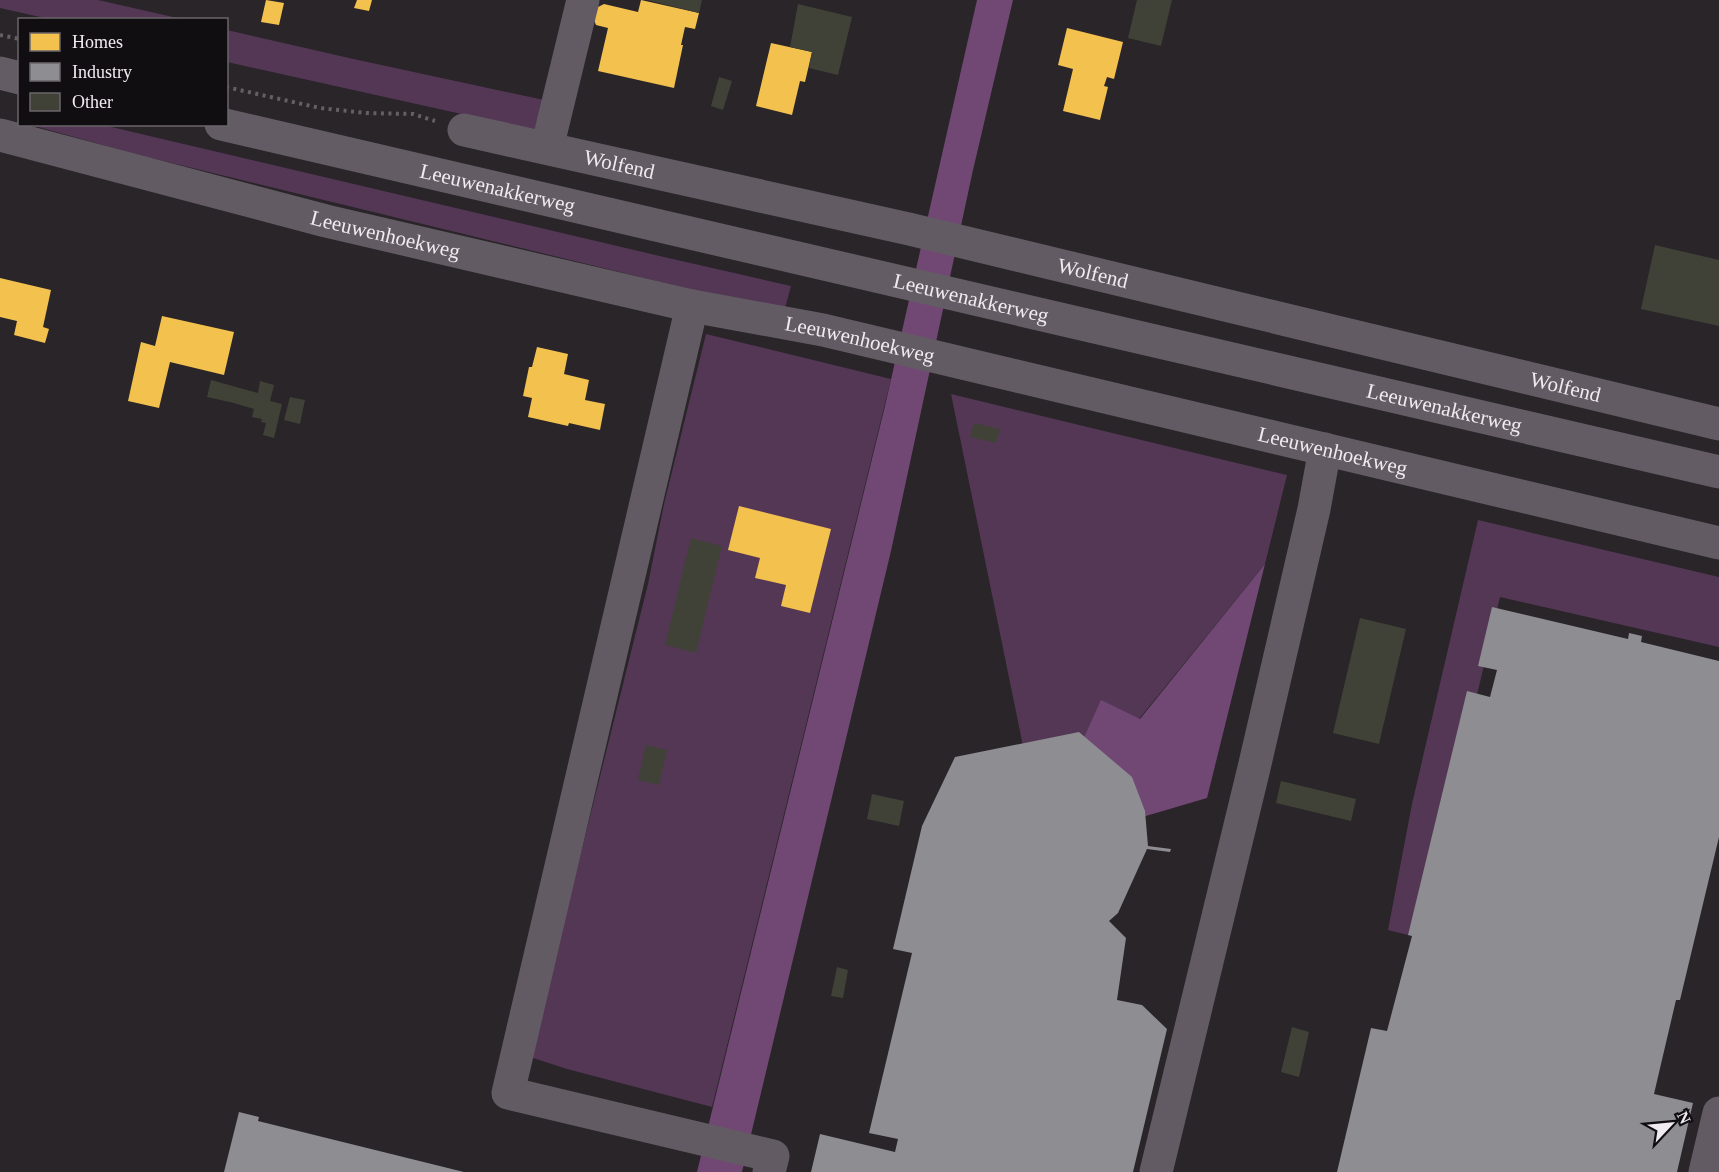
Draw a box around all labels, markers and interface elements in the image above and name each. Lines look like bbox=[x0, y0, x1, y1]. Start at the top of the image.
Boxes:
legend bbox=[18, 18, 228, 126]
text: Homes bbox=[72, 32, 123, 52]
text: Industry bbox=[72, 62, 132, 82]
text: Other bbox=[72, 92, 113, 112]
street label: Wolfend bbox=[582, 145, 657, 184]
street label: Leeuwenakkerweg bbox=[418, 159, 578, 218]
street label: Leeuwenhoekweg bbox=[308, 205, 463, 264]
street label: Wolfend bbox=[1055, 253, 1131, 293]
street label: Leeuwenakkerweg bbox=[891, 269, 1051, 328]
street label: Leeuwenhoekweg bbox=[783, 311, 937, 368]
street label: Wolfend bbox=[1528, 367, 1604, 407]
street label: Leeuwenakkerweg bbox=[1364, 379, 1525, 438]
street label: Leeuwenhoekweg bbox=[1256, 422, 1410, 481]
north arrow bbox=[1641, 1094, 1701, 1154]
text: N bbox=[1674, 1109, 1694, 1127]

